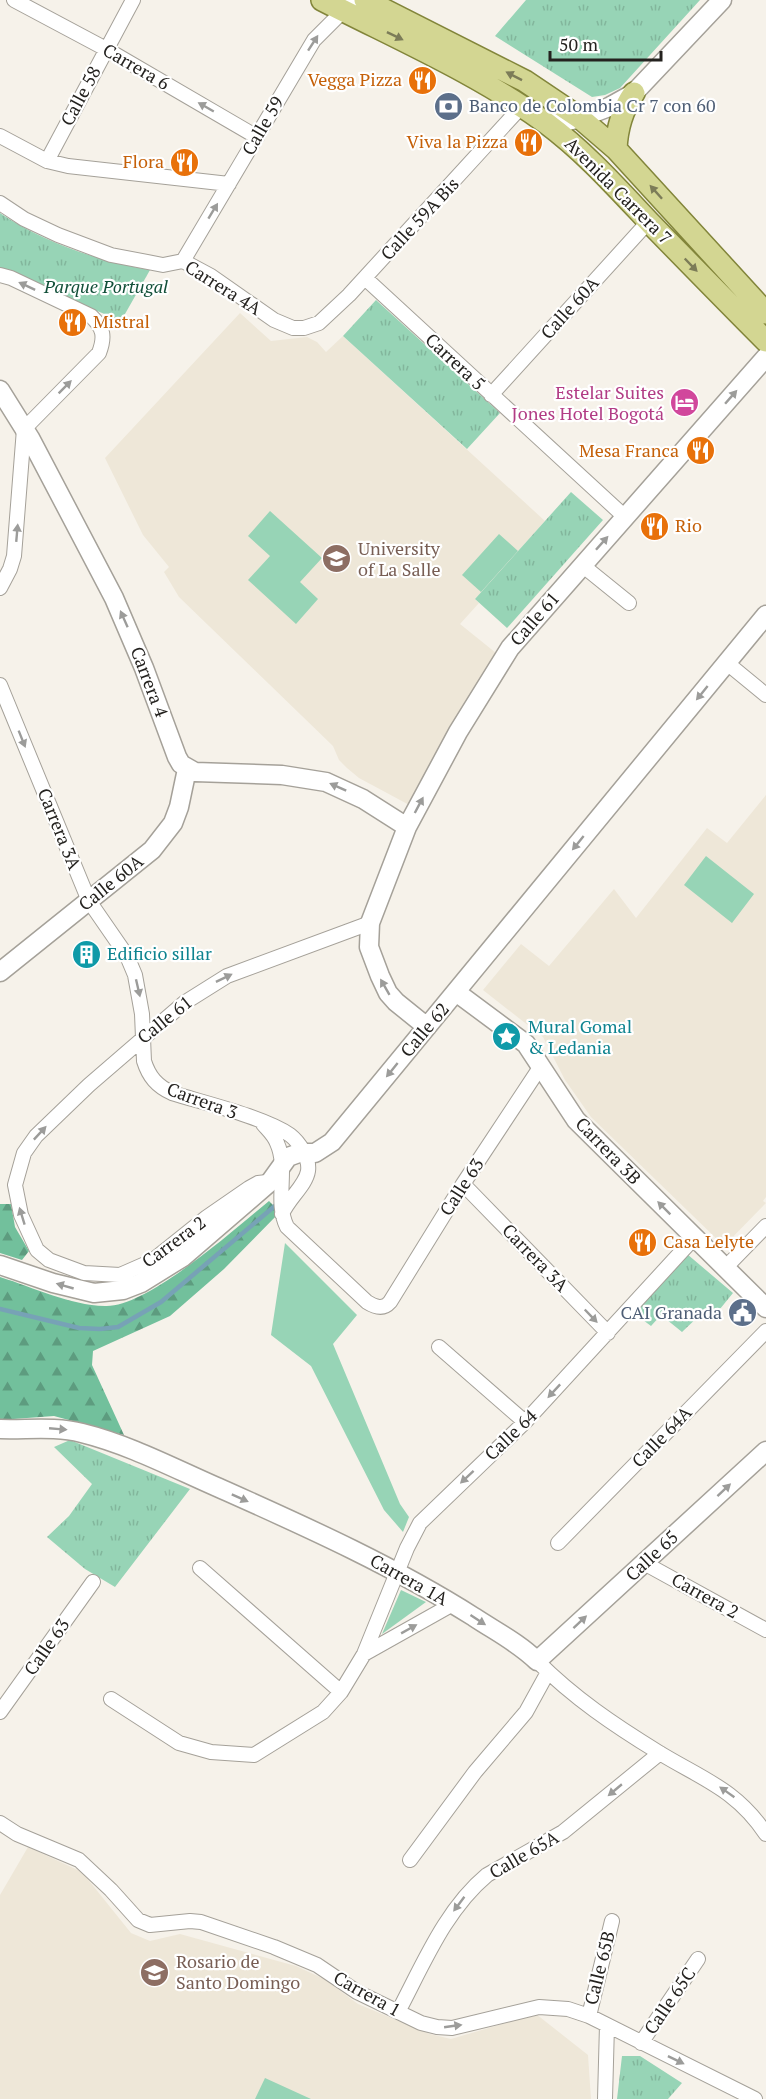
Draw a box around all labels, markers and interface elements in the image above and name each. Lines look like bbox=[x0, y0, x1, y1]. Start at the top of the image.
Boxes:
scale bar bbox=[550, 24, 661, 62]
one-way arrow bbox=[386, 32, 403, 41]
text: 50 m bbox=[559, 32, 599, 56]
one-way arrow bbox=[307, 35, 318, 51]
street label: Carrera 6 bbox=[99, 37, 175, 95]
street label: Calle 58 bbox=[54, 62, 106, 129]
restaurant icon: Vegga Pizza bbox=[407, 64, 439, 96]
place label: Vegga Pizza bbox=[307, 67, 402, 91]
one-way arrow bbox=[505, 71, 522, 81]
bank icon: Banco de Colombia Cr 7 con 60 bbox=[432, 90, 464, 122]
street label: Calle 59 bbox=[236, 92, 289, 159]
place label: Banco de Colombia Cr 7 con 60 bbox=[469, 93, 716, 117]
one-way arrow bbox=[198, 102, 214, 113]
restaurant icon: Viva la Pizza bbox=[513, 126, 545, 158]
place label: Viva la Pizza bbox=[406, 129, 508, 153]
street label: Avenida Carrera 7 bbox=[560, 132, 677, 249]
restaurant icon: Flora bbox=[169, 146, 201, 178]
place label: Flora bbox=[123, 149, 164, 173]
street label: Calle 59A Bis bbox=[375, 172, 464, 265]
one-way arrow bbox=[650, 185, 663, 200]
one-way arrow bbox=[208, 203, 219, 219]
street label: Carrera 4A bbox=[181, 254, 267, 320]
one-way arrow bbox=[684, 258, 698, 273]
street label: Calle 60A bbox=[535, 270, 604, 344]
park label: Parque Portugal bbox=[43, 274, 168, 298]
one-way arrow bbox=[19, 281, 36, 290]
restaurant icon: Mistral bbox=[56, 306, 88, 338]
place label: Mistral bbox=[93, 309, 150, 333]
street label: Carrera 5 bbox=[421, 327, 491, 395]
place label: Estelar Suites Jones Hotel Bogotá bbox=[512, 380, 664, 425]
one-way arrow bbox=[57, 381, 71, 395]
hotel icon: Estelar Suites Jones Hotel Bogotá bbox=[669, 387, 701, 419]
one-way arrow bbox=[724, 389, 737, 405]
restaurant icon: Mesa Franca bbox=[684, 435, 716, 467]
place label: Mesa Franca bbox=[579, 438, 679, 462]
restaurant icon: Rio bbox=[638, 510, 670, 542]
place label: Rio bbox=[675, 513, 702, 537]
one-way arrow bbox=[12, 523, 21, 542]
place label: University of La Salle bbox=[358, 536, 441, 581]
one-way arrow bbox=[595, 536, 609, 551]
school or university icon: University of La Salle bbox=[321, 543, 353, 575]
street label: Calle 61 bbox=[504, 586, 564, 650]
one-way arrow bbox=[119, 611, 128, 628]
street label: Carrera 4 bbox=[126, 643, 174, 721]
one-way arrow bbox=[696, 685, 709, 700]
one-way arrow bbox=[17, 731, 27, 749]
one-way arrow bbox=[329, 782, 347, 792]
street label: Carrera 3A bbox=[33, 784, 87, 874]
one-way arrow bbox=[414, 796, 424, 813]
one-way arrow bbox=[572, 836, 585, 851]
street label: Calle 60A bbox=[73, 848, 148, 916]
building icon: Edificio sillar bbox=[70, 938, 102, 970]
place label: Edificio sillar bbox=[107, 941, 212, 965]
one-way arrow bbox=[215, 974, 232, 983]
one-way arrow bbox=[134, 978, 144, 997]
one-way arrow bbox=[380, 979, 391, 995]
street label: Calle 61 bbox=[132, 990, 197, 1049]
street label: Calle 62 bbox=[394, 997, 454, 1062]
place label: Mural Gomal & Ledania bbox=[528, 1014, 632, 1059]
place icon: Mural Gomal & Ledania bbox=[491, 1021, 523, 1053]
one-way arrow bbox=[385, 1062, 398, 1078]
street label: Carrera 3 bbox=[164, 1076, 241, 1124]
street label: Carrera 3B bbox=[571, 1112, 647, 1189]
one-way arrow bbox=[33, 1126, 46, 1141]
street label: Calle 63 bbox=[434, 1153, 489, 1220]
one-way arrow bbox=[657, 1201, 672, 1215]
one-way arrow bbox=[17, 1207, 26, 1225]
street label: Carrera 2 bbox=[137, 1210, 210, 1273]
street label: Carrera 3A bbox=[497, 1218, 575, 1297]
restaurant icon: Casa Lelyte bbox=[626, 1226, 658, 1258]
place label: Casa Lelyte bbox=[663, 1229, 754, 1253]
one-way arrow bbox=[56, 1281, 74, 1291]
public building icon: CAI Granada bbox=[727, 1297, 759, 1329]
place label: CAI Granada bbox=[621, 1300, 722, 1324]
one-way arrow bbox=[584, 1309, 598, 1323]
one-way arrow bbox=[547, 1384, 561, 1399]
street label: Calle 64A bbox=[626, 1400, 697, 1472]
street label: Calle 64 bbox=[479, 1403, 542, 1465]
one-way arrow bbox=[49, 1424, 68, 1434]
one-way arrow bbox=[460, 1470, 475, 1484]
one-way arrow bbox=[716, 1484, 731, 1497]
one-way arrow bbox=[232, 1493, 249, 1502]
street label: Calle 65 bbox=[620, 1525, 683, 1586]
street label: Carrera 1A bbox=[366, 1548, 453, 1611]
street label: Carrera 2 bbox=[668, 1567, 743, 1623]
street label: Calle 63 bbox=[18, 1613, 74, 1680]
one-way arrow bbox=[470, 1614, 486, 1625]
one-way arrow bbox=[573, 1615, 588, 1629]
one-way arrow bbox=[400, 1624, 417, 1634]
one-way arrow bbox=[608, 1783, 623, 1796]
one-way arrow bbox=[719, 1786, 735, 1798]
street label: Calle 65A bbox=[484, 1824, 563, 1884]
one-way arrow bbox=[453, 1896, 465, 1912]
street label: Calle 65B bbox=[578, 1928, 620, 2007]
place label: Rosario de Santo Domingo bbox=[176, 1949, 300, 1994]
school or university icon: Rosario de Santo Domingo bbox=[139, 1956, 171, 1988]
street label: Calle 65C bbox=[638, 1962, 700, 2039]
street label: Carrera 1 bbox=[330, 1965, 405, 2021]
one-way arrow bbox=[444, 2021, 463, 2030]
one-way arrow bbox=[667, 2056, 684, 2065]

